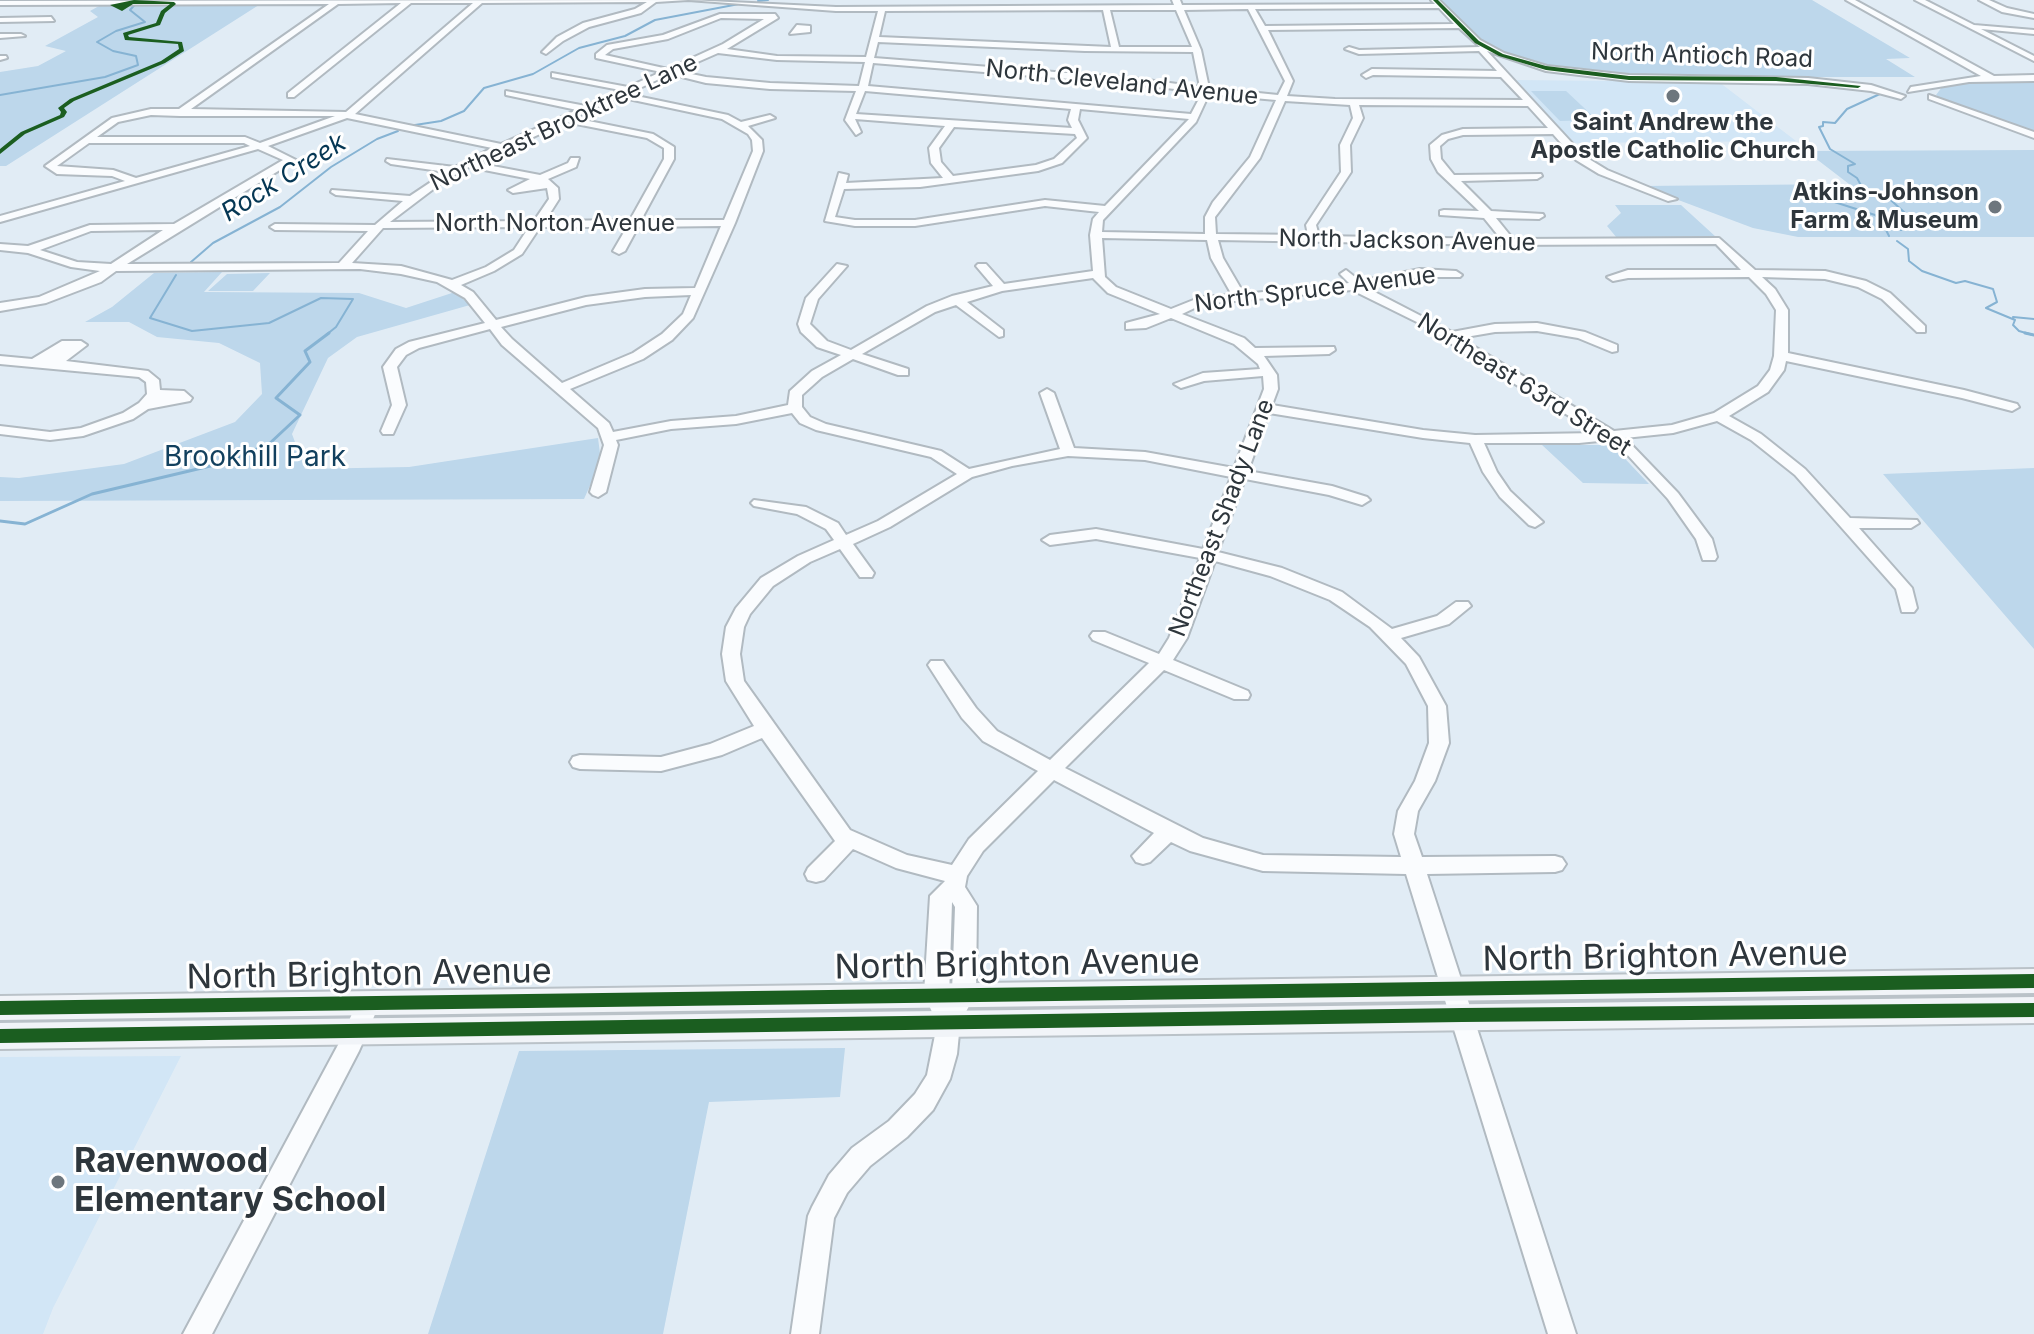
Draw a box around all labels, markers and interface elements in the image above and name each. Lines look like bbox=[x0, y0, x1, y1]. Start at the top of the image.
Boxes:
street label: North Antioch Road bbox=[1591, 38, 1813, 74]
street label: Northeast Brooktree Lane bbox=[426, 48, 702, 198]
street label: North Cleveland Avenue bbox=[984, 54, 1260, 112]
marker: Saint Andrew the Apostle Catholic Church bbox=[1664, 87, 1682, 105]
place label: Saint Andrew the Apostle Catholic Church bbox=[1530, 109, 1816, 165]
water label: Rock Creek bbox=[216, 127, 352, 229]
place label: Atkins-Johnson Farm & Museum bbox=[1790, 179, 1979, 235]
marker: Atkins-Johnson Farm & Museum bbox=[1986, 198, 2004, 216]
street label: North Norton Avenue bbox=[435, 210, 675, 238]
street label: North Jackson Avenue bbox=[1278, 224, 1536, 258]
street label: North Spruce Avenue bbox=[1193, 261, 1437, 319]
street label: Northeast 63rd Street bbox=[1412, 307, 1636, 463]
street label: Northeast Shady Lane bbox=[1163, 395, 1281, 641]
park label: Brookhill Park bbox=[164, 441, 346, 475]
street label: North Brighton Avenue bbox=[1482, 933, 1848, 981]
street label: North Brighton Avenue bbox=[834, 941, 1200, 989]
street label: North Brighton Avenue bbox=[186, 951, 552, 999]
place label: Ravenwood Elementary School bbox=[74, 1142, 386, 1222]
marker: Ravenwood Elementary School bbox=[49, 1173, 67, 1191]

